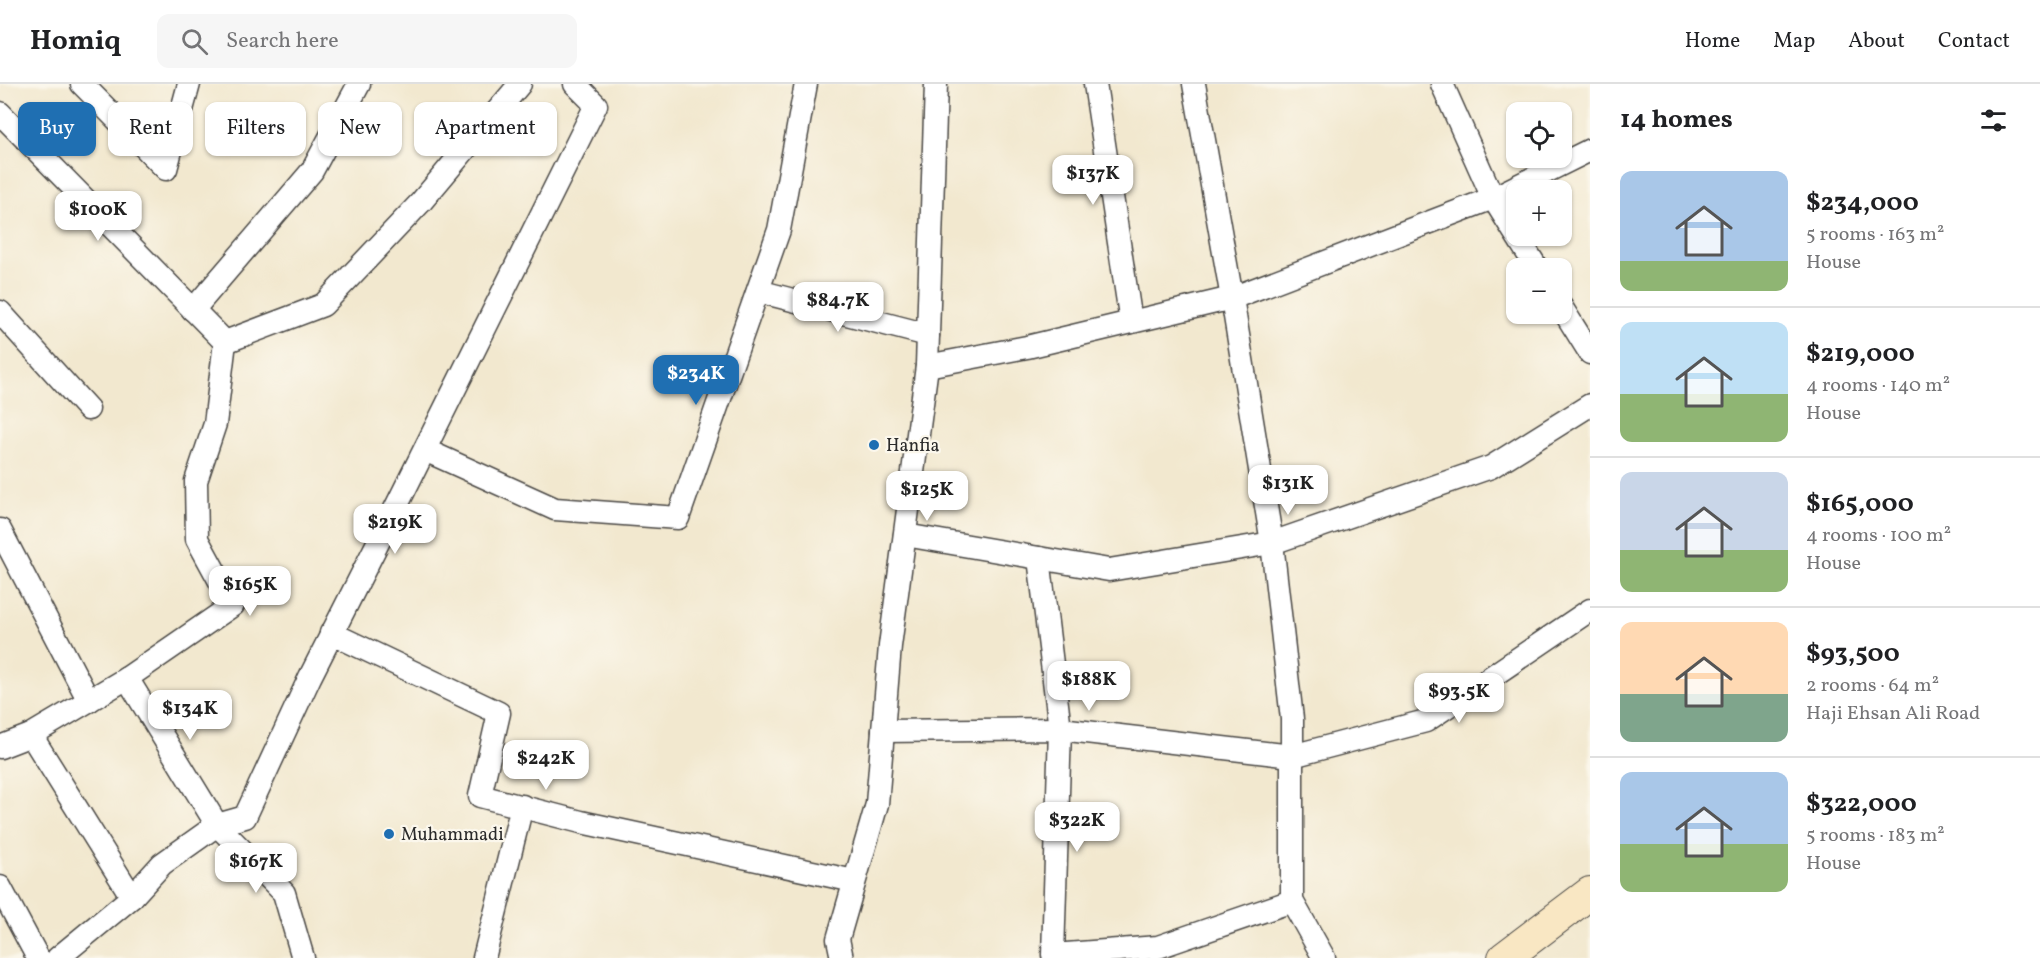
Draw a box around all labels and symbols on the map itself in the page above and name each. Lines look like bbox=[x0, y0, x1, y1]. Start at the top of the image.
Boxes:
pin: $137K bbox=[1051, 155, 1135, 206]
pin: $100K bbox=[56, 191, 140, 242]
pin: $84.7K bbox=[789, 282, 887, 333]
pin: $234K bbox=[654, 355, 738, 406]
place label: Hanfia bbox=[886, 434, 940, 459]
marker: Hanfia bbox=[867, 438, 881, 452]
pin: $131K bbox=[1246, 465, 1330, 516]
pin: $125K bbox=[885, 471, 969, 522]
pin: $219K bbox=[353, 504, 437, 555]
pin: $165K bbox=[208, 566, 292, 617]
pin: $188K bbox=[1047, 661, 1131, 712]
pin: $93.5K bbox=[1410, 673, 1508, 724]
pin: $134K bbox=[148, 690, 232, 741]
pin: $242K bbox=[504, 740, 588, 791]
pin: $322K bbox=[1035, 802, 1119, 853]
place label: Muhammadi bbox=[401, 823, 504, 848]
marker: Muhammadi bbox=[382, 827, 396, 841]
pin: $167K bbox=[214, 843, 298, 894]

